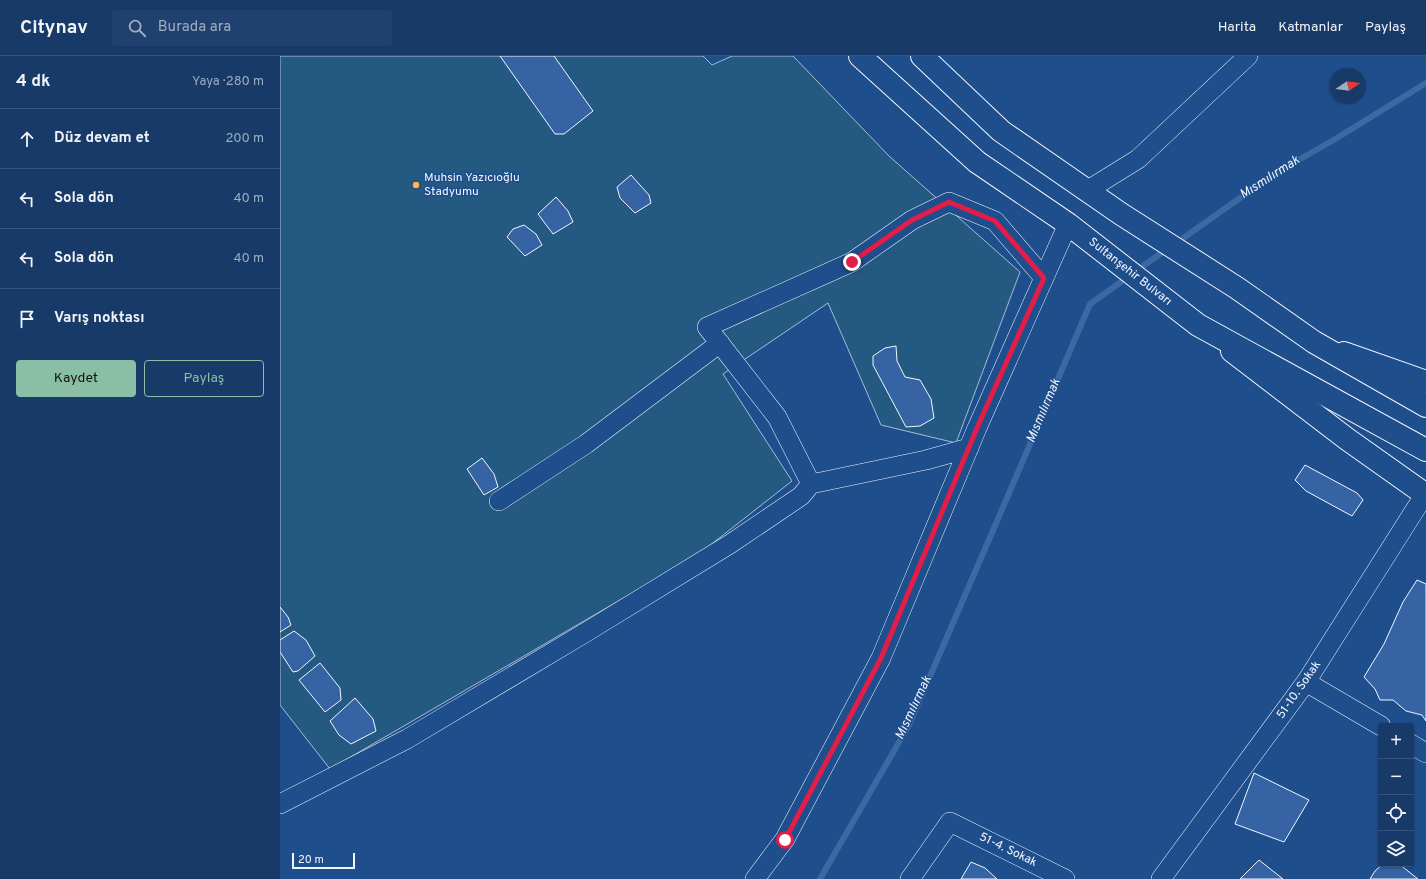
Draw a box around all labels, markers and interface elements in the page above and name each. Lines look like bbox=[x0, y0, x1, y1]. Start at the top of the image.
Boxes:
search box bbox=[112, 10, 392, 46]
text: Citynav bbox=[20, 16, 88, 40]
icon: search bbox=[126, 17, 148, 39]
text: Burada ara bbox=[158, 18, 231, 37]
text: Harita bbox=[1218, 19, 1256, 36]
text: Katmanlar bbox=[1278, 19, 1343, 36]
text: Paylaş bbox=[1365, 19, 1406, 36]
north arrow bbox=[1330, 68, 1366, 104]
text: 4 dk bbox=[16, 71, 51, 93]
text: Yaya · 280 m bbox=[192, 74, 264, 90]
icon: ahead bbox=[16, 128, 38, 150]
text: Düz devam et bbox=[54, 129, 150, 148]
text: 200 m bbox=[225, 131, 264, 147]
water label: Mısmılırmak bbox=[1237, 152, 1303, 203]
place label: Muhsin Yazıcıoğlu Stadyumu bbox=[424, 170, 520, 200]
marker: Muhsin Yazıcıoğlu Stadyumu bbox=[411, 180, 421, 190]
icon: left bbox=[16, 188, 38, 210]
text: Sola dön bbox=[54, 189, 114, 208]
text: 40 m bbox=[234, 191, 264, 207]
street label: Sultanşehir Bulvarı bbox=[1085, 234, 1175, 310]
icon: left bbox=[16, 248, 38, 270]
text: Sola dön bbox=[54, 249, 114, 268]
text: 40 m bbox=[234, 251, 264, 267]
route end bbox=[843, 253, 861, 271]
icon: arrive bbox=[16, 308, 38, 330]
text: Varış noktası bbox=[54, 309, 145, 328]
button: Kaydet bbox=[16, 360, 136, 397]
button: Paylaş bbox=[144, 360, 264, 397]
water label: Mısmılırmak bbox=[1023, 376, 1065, 446]
street label: 51-10. Sokak bbox=[1273, 658, 1325, 722]
water label: Mısmılırmak bbox=[892, 673, 936, 742]
map controls bbox=[1378, 723, 1414, 867]
button: + bbox=[1378, 723, 1414, 759]
button: − bbox=[1378, 759, 1414, 795]
button: locate bbox=[1378, 795, 1414, 831]
street label: 51-4. Sokak bbox=[976, 829, 1040, 871]
route start bbox=[776, 831, 794, 849]
button: layers bbox=[1378, 831, 1414, 867]
scale bar bbox=[292, 851, 355, 870]
text: 20 m bbox=[298, 853, 324, 867]

